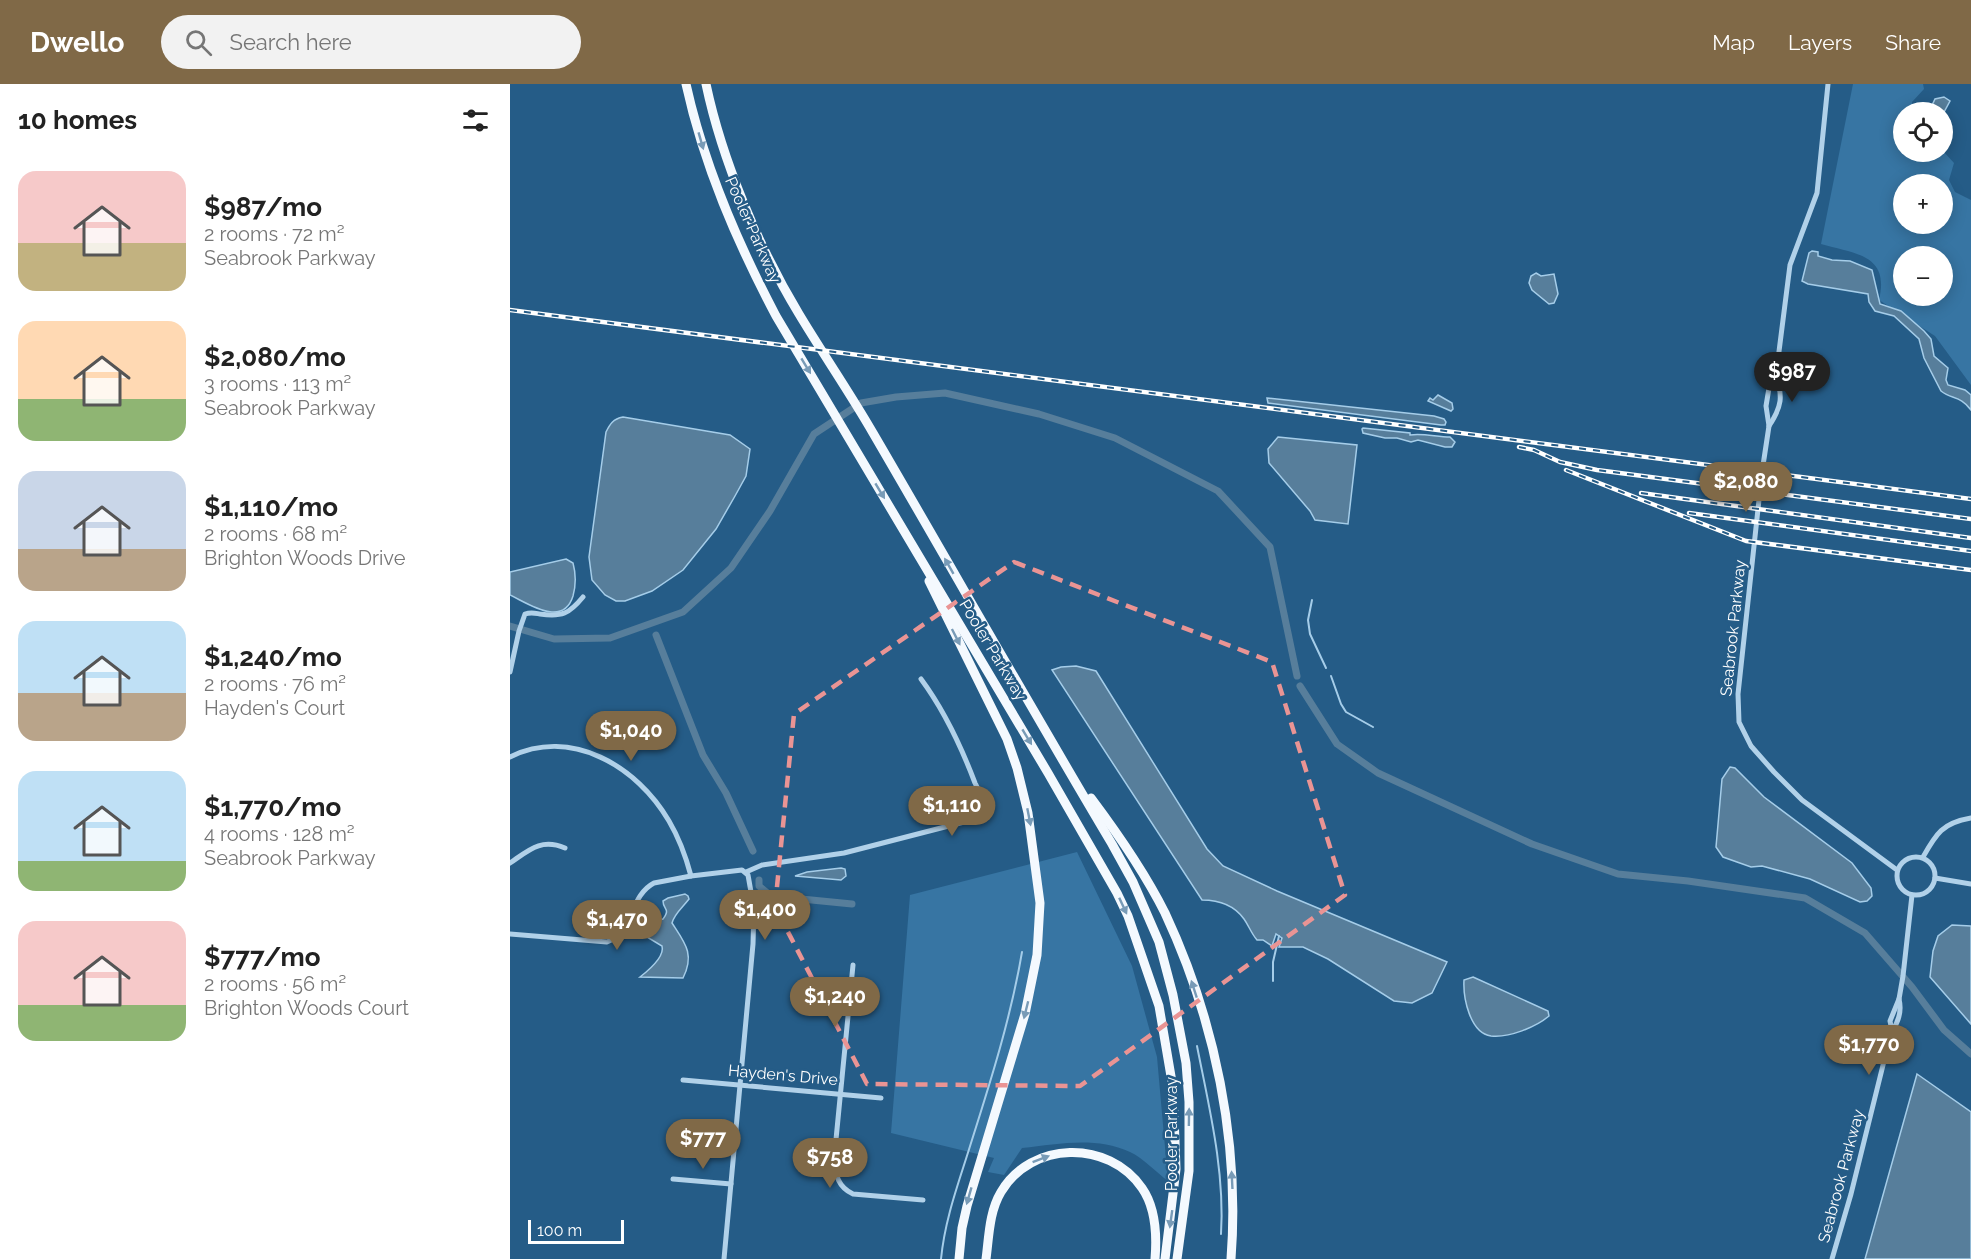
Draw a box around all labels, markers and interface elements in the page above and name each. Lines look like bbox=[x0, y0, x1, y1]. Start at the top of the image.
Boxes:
search box bbox=[161, 15, 581, 69]
text: Dwello bbox=[30, 26, 125, 59]
icon: search bbox=[182, 26, 215, 59]
text: Search here bbox=[230, 29, 352, 55]
text: Map bbox=[1712, 30, 1755, 55]
text: Layers bbox=[1788, 30, 1852, 55]
text: Share bbox=[1885, 30, 1941, 55]
map controls bbox=[1893, 102, 1953, 306]
button: locate bbox=[1893, 102, 1953, 162]
icon: filters bbox=[459, 104, 492, 137]
text: 10 homes bbox=[18, 105, 137, 135]
one-way arrow bbox=[697, 132, 706, 150]
street label: Pooler Parkway bbox=[721, 174, 785, 286]
button: + bbox=[1893, 174, 1953, 234]
text: $987/mo bbox=[204, 192, 322, 222]
icon: home bbox=[66, 195, 138, 267]
text: 2 rooms · 72 m² bbox=[204, 222, 344, 246]
text: Seabrook Parkway bbox=[204, 246, 376, 270]
button: − bbox=[1893, 246, 1953, 306]
text: $2,080/mo bbox=[204, 342, 346, 372]
icon: home bbox=[66, 345, 138, 417]
pin: $987 bbox=[1756, 352, 1828, 403]
one-way arrow bbox=[801, 358, 811, 375]
text: $987 bbox=[1768, 359, 1816, 383]
text: 3 rooms · 113 m² bbox=[204, 372, 351, 396]
text: Seabrook Parkway bbox=[204, 396, 376, 420]
pin: $2,080 bbox=[1697, 462, 1795, 513]
text: $2,080 bbox=[1713, 469, 1779, 493]
one-way arrow bbox=[875, 483, 886, 499]
text: $1,110/mo bbox=[204, 492, 338, 522]
icon: home bbox=[66, 495, 138, 567]
text: 2 rooms · 68 m² bbox=[204, 522, 347, 546]
text: Brighton Woods Drive bbox=[204, 546, 405, 570]
one-way arrow bbox=[944, 558, 955, 574]
street label: Seabrook Parkway bbox=[1716, 558, 1750, 697]
street label: Pooler Parkway bbox=[955, 596, 1031, 704]
one-way arrow bbox=[951, 629, 960, 646]
text: $1,240/mo bbox=[204, 642, 342, 672]
icon: home bbox=[66, 645, 138, 717]
text: 2 rooms · 76 m² bbox=[204, 672, 346, 696]
text: Hayden's Court bbox=[204, 696, 345, 720]
pin: $1,040 bbox=[582, 711, 680, 762]
text: $1,040 bbox=[599, 718, 663, 742]
one-way arrow bbox=[1021, 729, 1032, 745]
pin: $1,110 bbox=[903, 786, 1001, 837]
text: $1,770/mo bbox=[204, 792, 341, 822]
text: $1,110 bbox=[922, 793, 982, 817]
icon: home bbox=[66, 795, 138, 867]
one-way arrow bbox=[1025, 808, 1034, 827]
text: 4 rooms · 128 m² bbox=[204, 822, 355, 846]
text: Seabrook Parkway bbox=[204, 846, 376, 870]
pin: $1,400 bbox=[716, 890, 814, 941]
text: $1,400 bbox=[733, 897, 797, 921]
one-way arrow bbox=[1119, 898, 1128, 915]
pin: $1,470 bbox=[568, 900, 666, 951]
text: $1,470 bbox=[586, 907, 648, 931]
text: $777/mo bbox=[204, 942, 321, 972]
icon: home bbox=[66, 945, 138, 1017]
text: 2 rooms · 56 m² bbox=[204, 972, 346, 996]
pin: $1,240 bbox=[786, 977, 884, 1028]
one-way arrow bbox=[1189, 980, 1199, 998]
text: $1,240 bbox=[804, 984, 866, 1008]
text: Brighton Woods Court bbox=[204, 996, 409, 1020]
one-way arrow bbox=[1020, 1001, 1030, 1019]
pin: $1,770 bbox=[1820, 1025, 1918, 1076]
text: $1,770 bbox=[1838, 1032, 1900, 1056]
street label: Hayden's Drive bbox=[727, 1061, 839, 1089]
street label: Pooler Parkway bbox=[1162, 1076, 1181, 1191]
street label: Seabrook Parkway bbox=[1814, 1107, 1868, 1245]
one-way arrow bbox=[1184, 1108, 1194, 1127]
pin: $777 bbox=[667, 1119, 739, 1170]
text: $777 bbox=[680, 1126, 726, 1150]
pin: $758 bbox=[794, 1138, 866, 1189]
text: $758 bbox=[807, 1145, 853, 1169]
one-way arrow bbox=[1032, 1154, 1050, 1164]
one-way arrow bbox=[1228, 1170, 1237, 1189]
one-way arrow bbox=[964, 1188, 973, 1206]
one-way arrow bbox=[1166, 1210, 1175, 1229]
scale bar bbox=[528, 1217, 624, 1244]
text: 100 m bbox=[537, 1221, 582, 1240]

